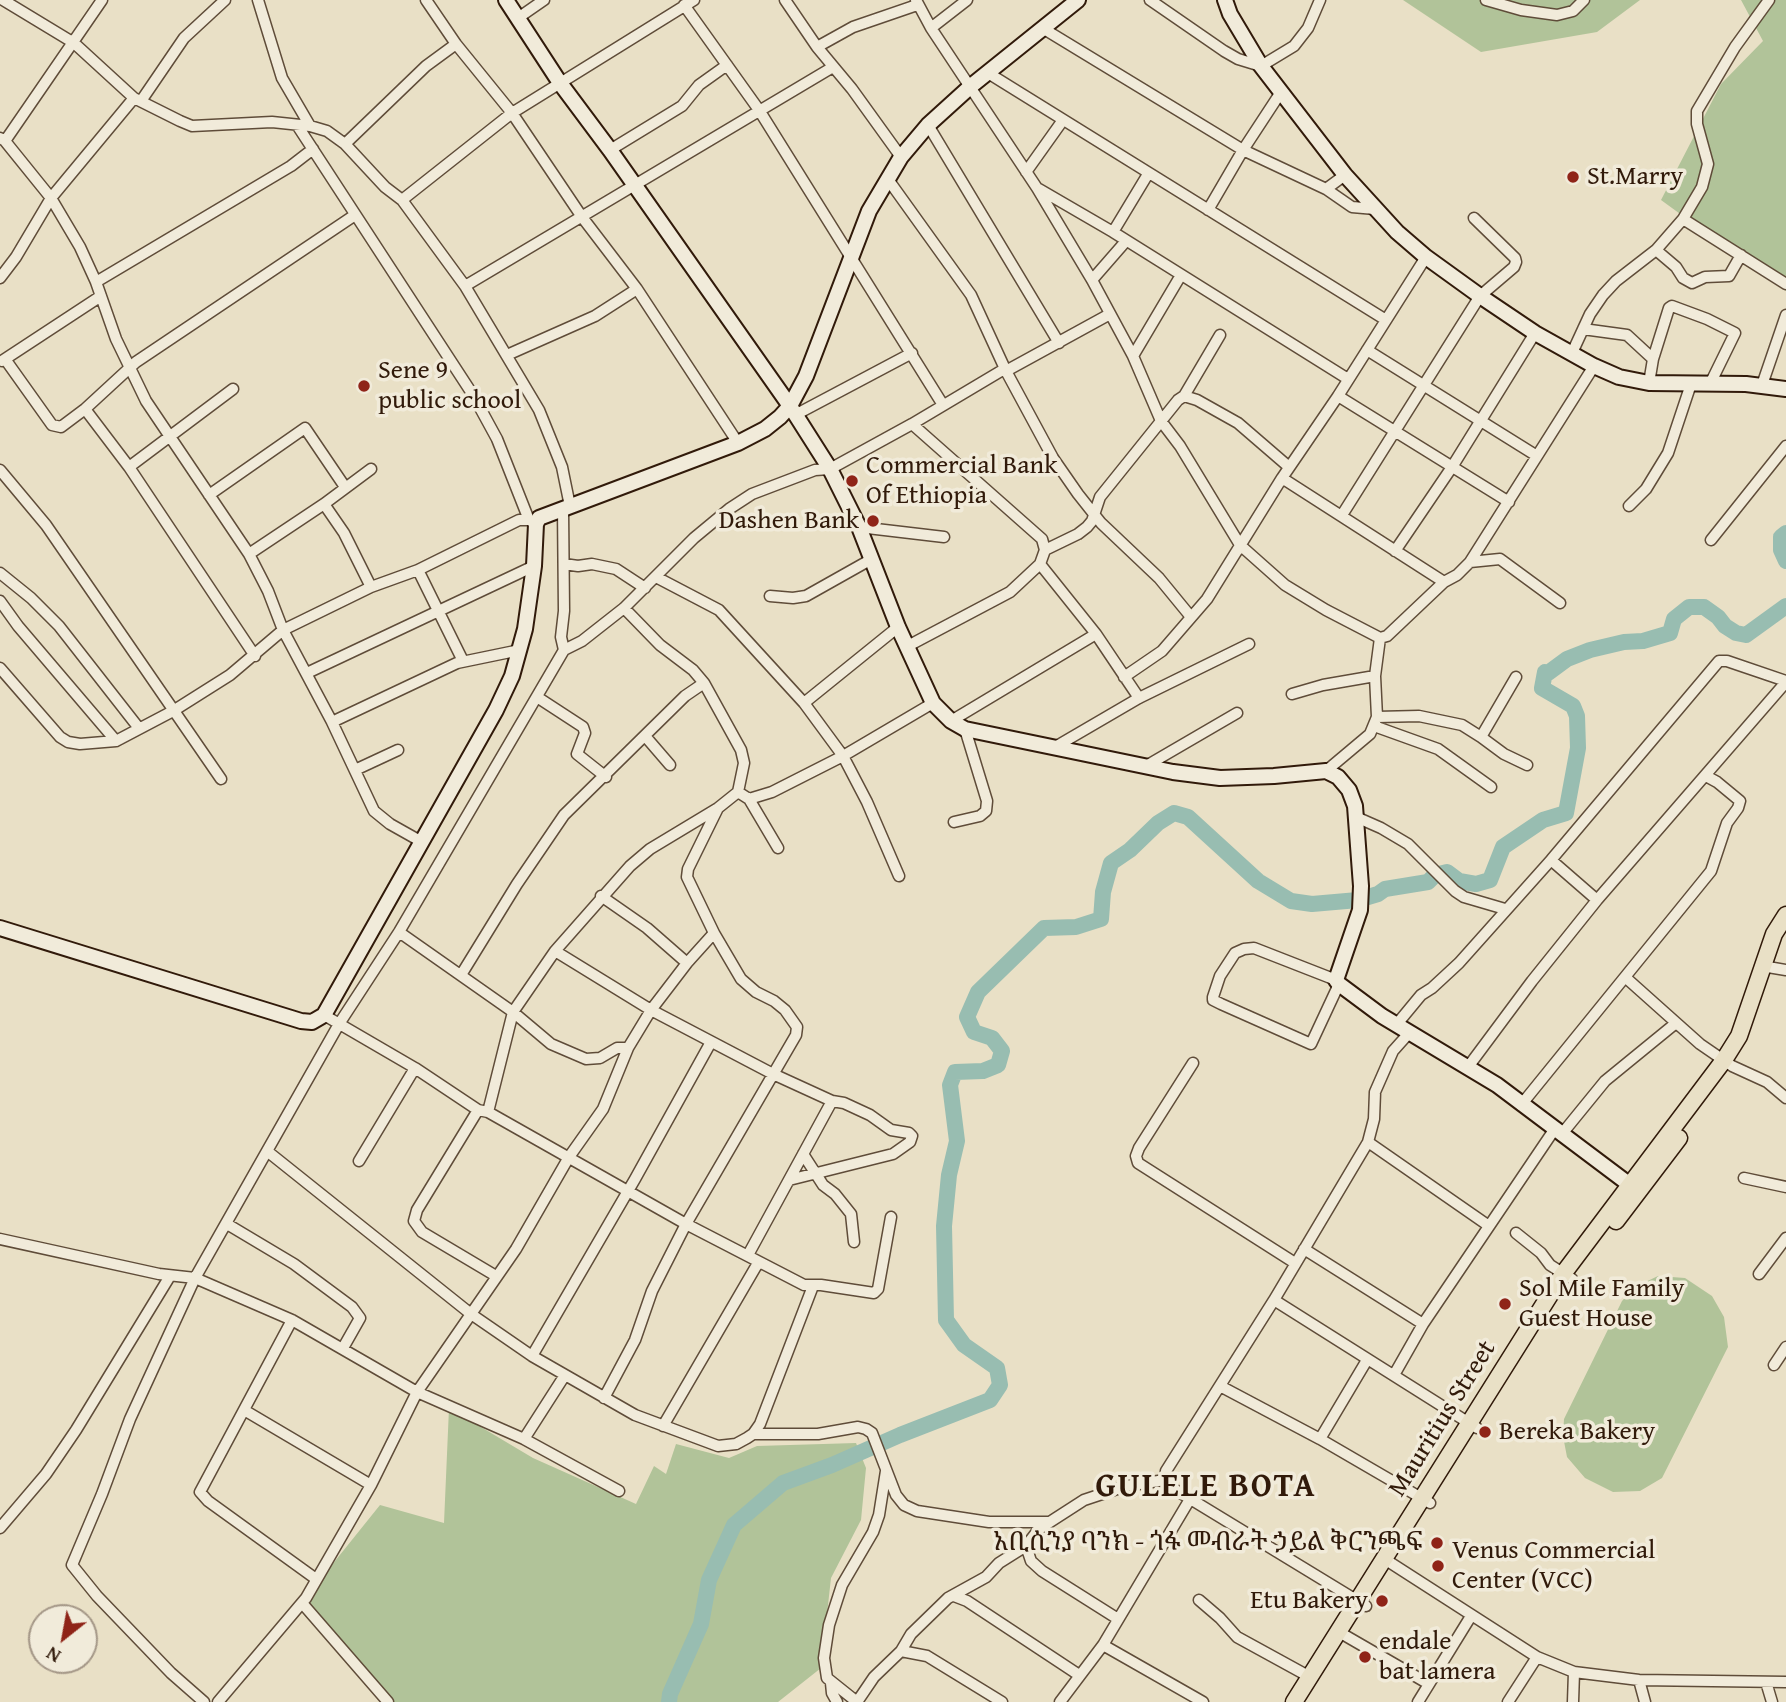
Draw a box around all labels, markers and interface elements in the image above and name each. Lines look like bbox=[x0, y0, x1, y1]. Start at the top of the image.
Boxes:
place label: St.Marry bbox=[1587, 161, 1683, 193]
marker: St.Marry bbox=[1565, 169, 1581, 185]
place label: Sene 9 public school bbox=[378, 355, 521, 416]
marker: Sene 9 public school bbox=[356, 378, 372, 394]
place label: Commercial Bank Of Ethiopia bbox=[866, 450, 1057, 512]
marker: Commercial Bank Of Ethiopia bbox=[844, 473, 860, 489]
place label: Dashen Bank bbox=[719, 505, 859, 537]
marker: Dashen Bank bbox=[865, 513, 881, 529]
place label: Sol Mile Family Guest House bbox=[1519, 1273, 1685, 1334]
marker: Sol Mile Family Guest House bbox=[1497, 1296, 1513, 1312]
street label: Mauritius Street bbox=[1383, 1335, 1503, 1503]
place label: Bereka Bakery bbox=[1499, 1416, 1655, 1448]
marker: Bereka Bakery bbox=[1477, 1424, 1493, 1440]
district label: GULELE BOTA bbox=[1097, 1468, 1315, 1508]
place label: አቢሲንያ ባንክ - ጎፋ መብራት ኃይል ቅርንጫፍ bbox=[993, 1527, 1423, 1559]
marker: አቢሲንያ ባንክ - ጎፋ መብራት ኃይል ቅርንጫፍ bbox=[1429, 1535, 1445, 1551]
place label: Venus Commercial Center (VCC) bbox=[1452, 1535, 1655, 1596]
marker: Venus Commercial Center (VCC) bbox=[1430, 1558, 1446, 1574]
place label: Etu Bakery bbox=[1250, 1585, 1368, 1617]
marker: Etu Bakery bbox=[1374, 1593, 1390, 1609]
north arrow bbox=[28, 1604, 98, 1674]
place label: endale bat lamera bbox=[1379, 1626, 1495, 1688]
text: N bbox=[41, 1640, 66, 1671]
marker: endale bat lamera bbox=[1357, 1649, 1373, 1665]

